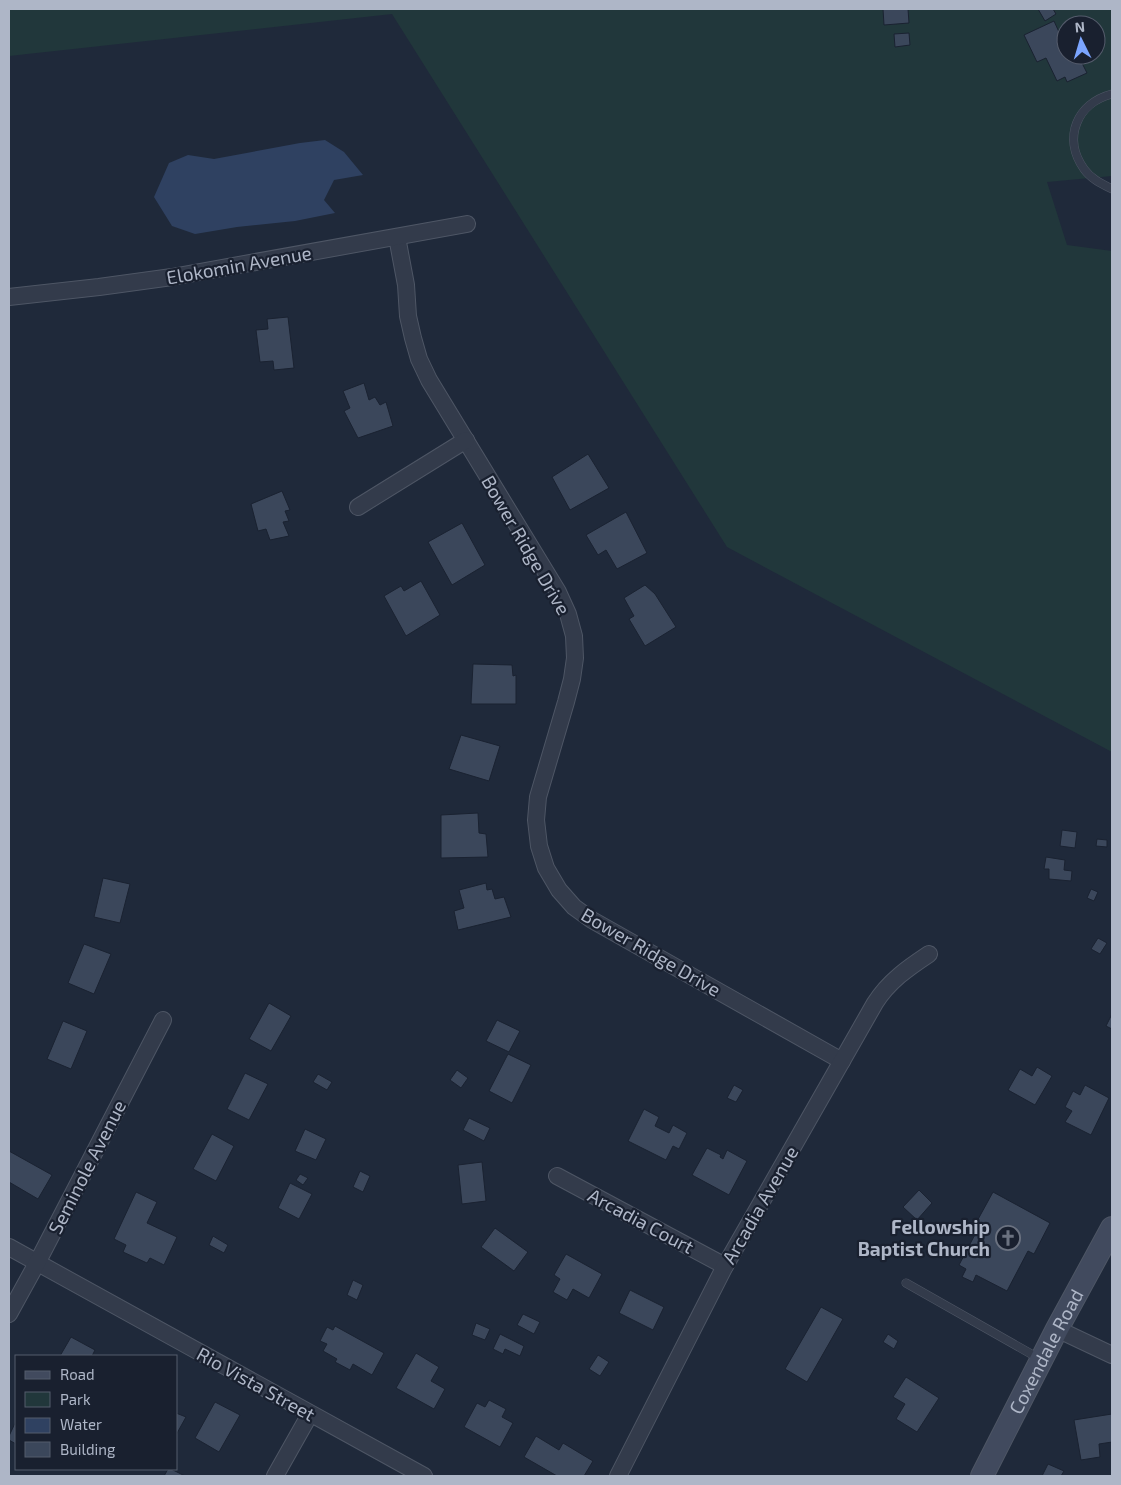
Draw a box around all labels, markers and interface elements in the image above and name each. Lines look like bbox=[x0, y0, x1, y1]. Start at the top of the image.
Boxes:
north arrow bbox=[1056, 15, 1106, 65]
text: N bbox=[1074, 18, 1086, 35]
street label: Elokomin Avenue bbox=[164, 240, 313, 289]
street label: Bower Ridge Drive bbox=[477, 471, 576, 619]
street label: Bower Ridge Drive bbox=[577, 902, 725, 1001]
street label: Seminole Avenue bbox=[43, 1096, 130, 1238]
street label: Arcadia Avenue bbox=[717, 1142, 803, 1268]
street label: Arcadia Court bbox=[584, 1183, 698, 1258]
place label: Fellowship Baptist Church bbox=[858, 1215, 990, 1260]
church icon: Fellowship Baptist Church bbox=[995, 1225, 1021, 1251]
street label: Coxendale Road bbox=[1004, 1285, 1088, 1418]
street label: Rio Vista Street bbox=[193, 1342, 319, 1426]
legend bbox=[15, 1355, 178, 1470]
text: Road bbox=[60, 1365, 95, 1383]
text: Park bbox=[60, 1390, 91, 1408]
text: Water bbox=[60, 1415, 102, 1433]
text: Building bbox=[60, 1440, 116, 1458]

